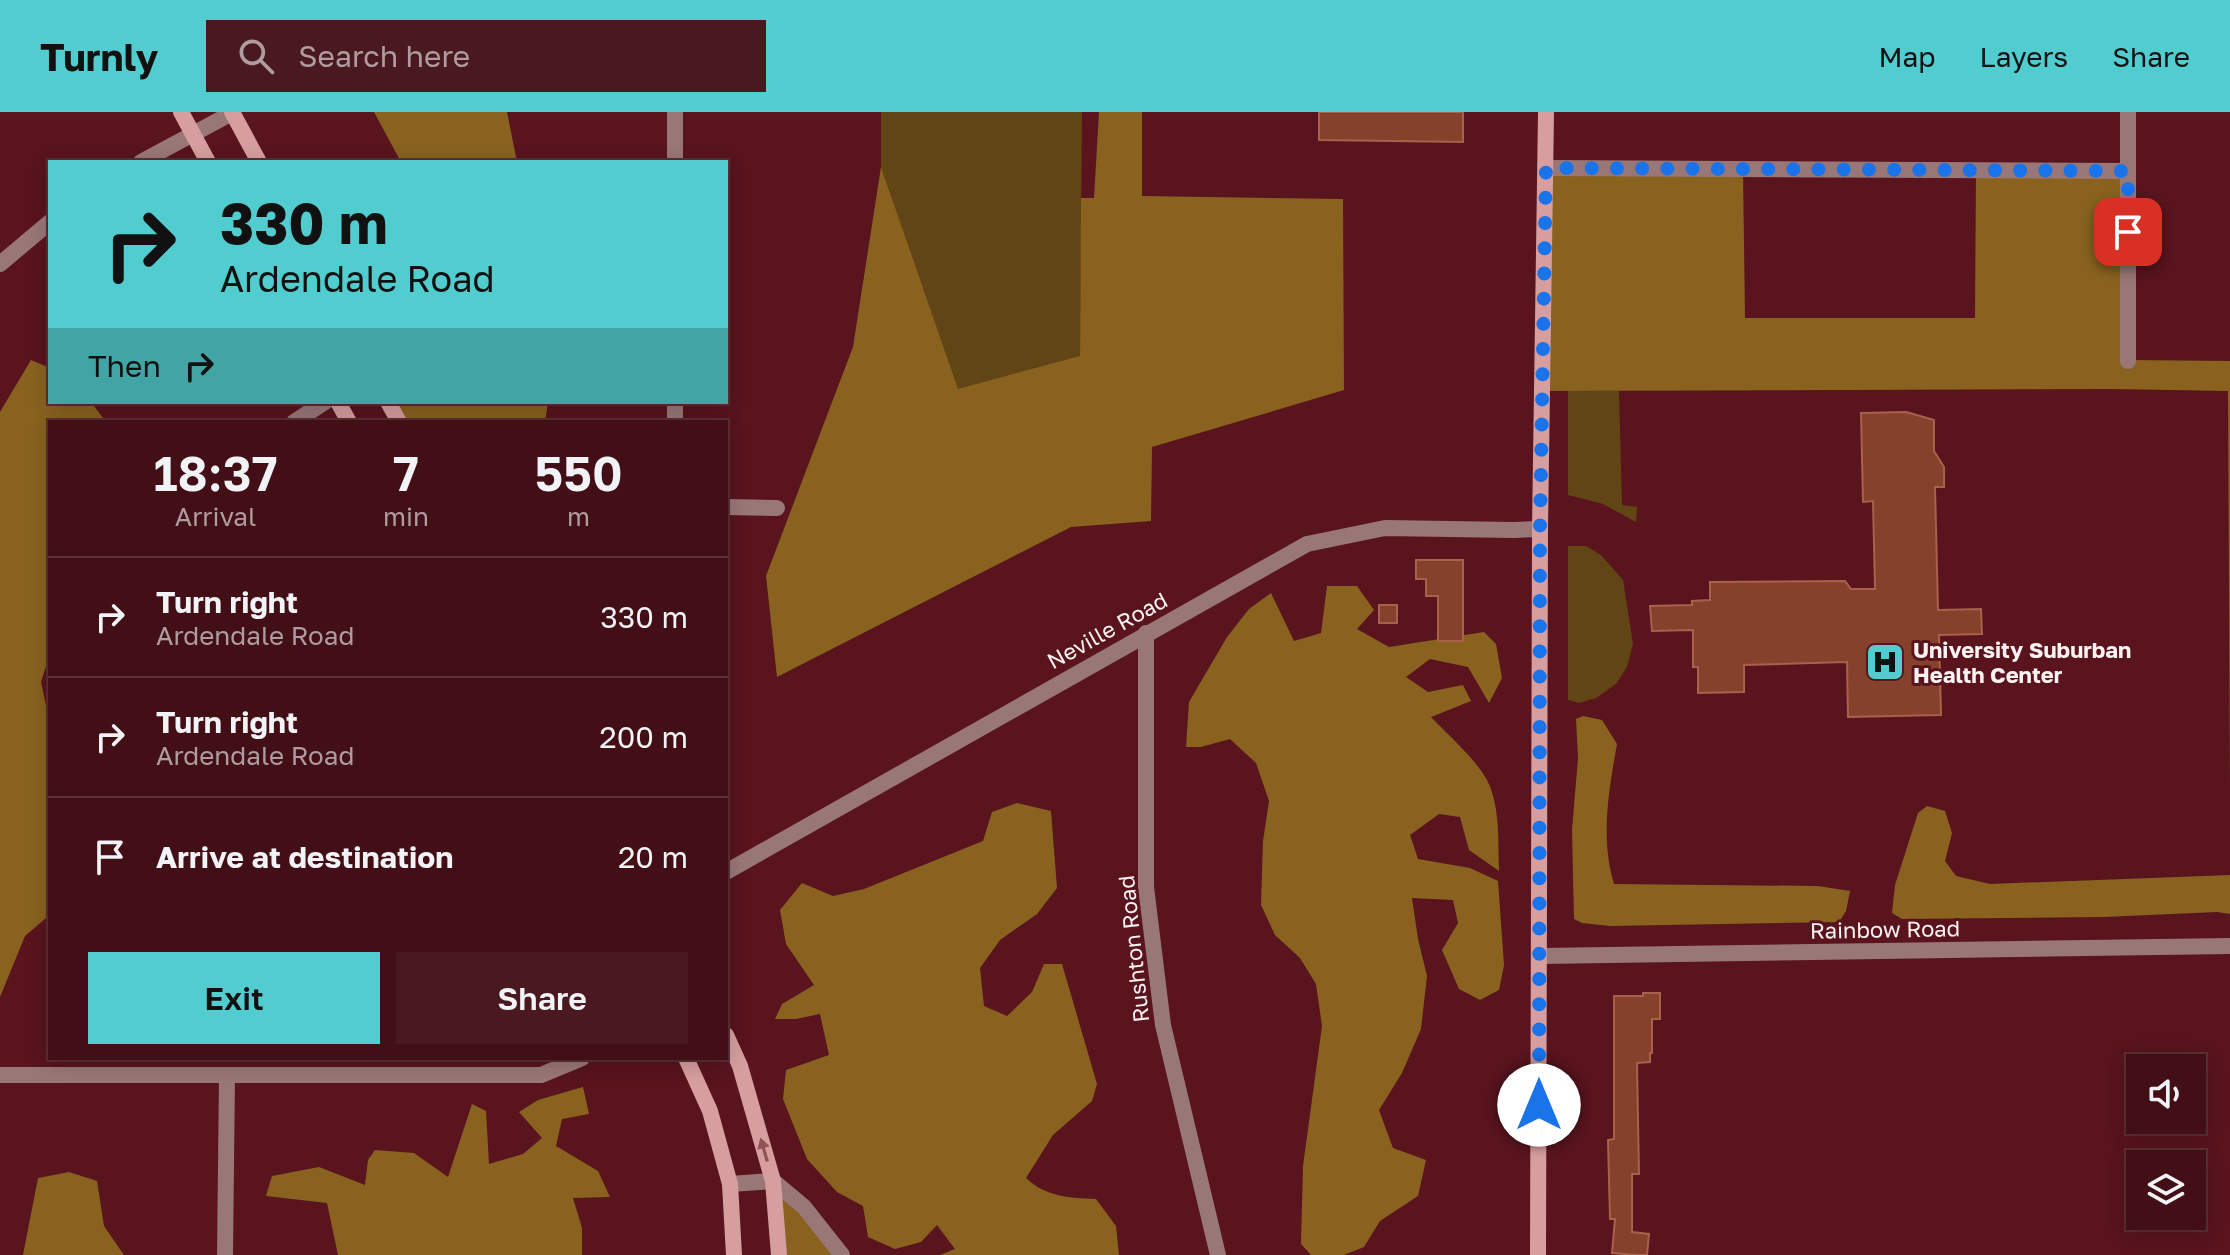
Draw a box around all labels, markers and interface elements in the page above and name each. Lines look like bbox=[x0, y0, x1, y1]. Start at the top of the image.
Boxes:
search box bbox=[206, 20, 766, 92]
text: Turnly bbox=[40, 34, 158, 79]
icon: search bbox=[234, 34, 278, 78]
text: Search here bbox=[298, 38, 470, 74]
text: Map bbox=[1878, 40, 1936, 73]
text: Layers bbox=[1980, 40, 2068, 73]
text: Share bbox=[2112, 40, 2190, 73]
text: 330 m bbox=[220, 189, 388, 256]
icon: right bbox=[88, 192, 192, 296]
pin bbox=[2094, 198, 2162, 266]
icon: arrive bbox=[2106, 210, 2150, 254]
text: Ardendale Road bbox=[220, 257, 495, 300]
icon: right bbox=[177, 344, 221, 388]
text: Then bbox=[88, 348, 161, 384]
text: 18:37 bbox=[153, 444, 278, 502]
text: 7 bbox=[393, 444, 419, 502]
text: 550 bbox=[534, 444, 623, 502]
text: Arrival bbox=[175, 501, 256, 532]
text: min bbox=[383, 501, 429, 532]
text: m bbox=[567, 501, 590, 532]
text: Turn right bbox=[156, 584, 298, 620]
street label: Neville Road bbox=[1042, 586, 1172, 674]
icon: right bbox=[88, 595, 132, 639]
text: 330 m bbox=[600, 599, 688, 635]
text: Ardendale Road bbox=[156, 620, 354, 651]
place label: University Suburban Health Center bbox=[1913, 636, 2131, 688]
hospital icon: University Suburban Health Center bbox=[1864, 641, 1906, 683]
text: Turn right bbox=[156, 704, 298, 740]
icon: right bbox=[88, 715, 132, 759]
text: 200 m bbox=[599, 719, 688, 755]
text: Ardendale Road bbox=[156, 740, 354, 771]
icon: arrive bbox=[88, 835, 132, 879]
text: Arrive at destination bbox=[156, 839, 453, 875]
text: 20 m bbox=[618, 839, 688, 875]
street label: Rushton Road bbox=[1112, 874, 1154, 1024]
street label: Rainbow Road bbox=[1810, 914, 1960, 944]
button: Exit bbox=[88, 952, 380, 1044]
button: Share bbox=[396, 952, 688, 1044]
map controls bbox=[2126, 1054, 2206, 1230]
button: sound bbox=[2126, 1054, 2206, 1134]
position arrow bbox=[1497, 1063, 1581, 1147]
one-way arrow bbox=[757, 1138, 770, 1162]
button: layers bbox=[2126, 1150, 2206, 1230]

